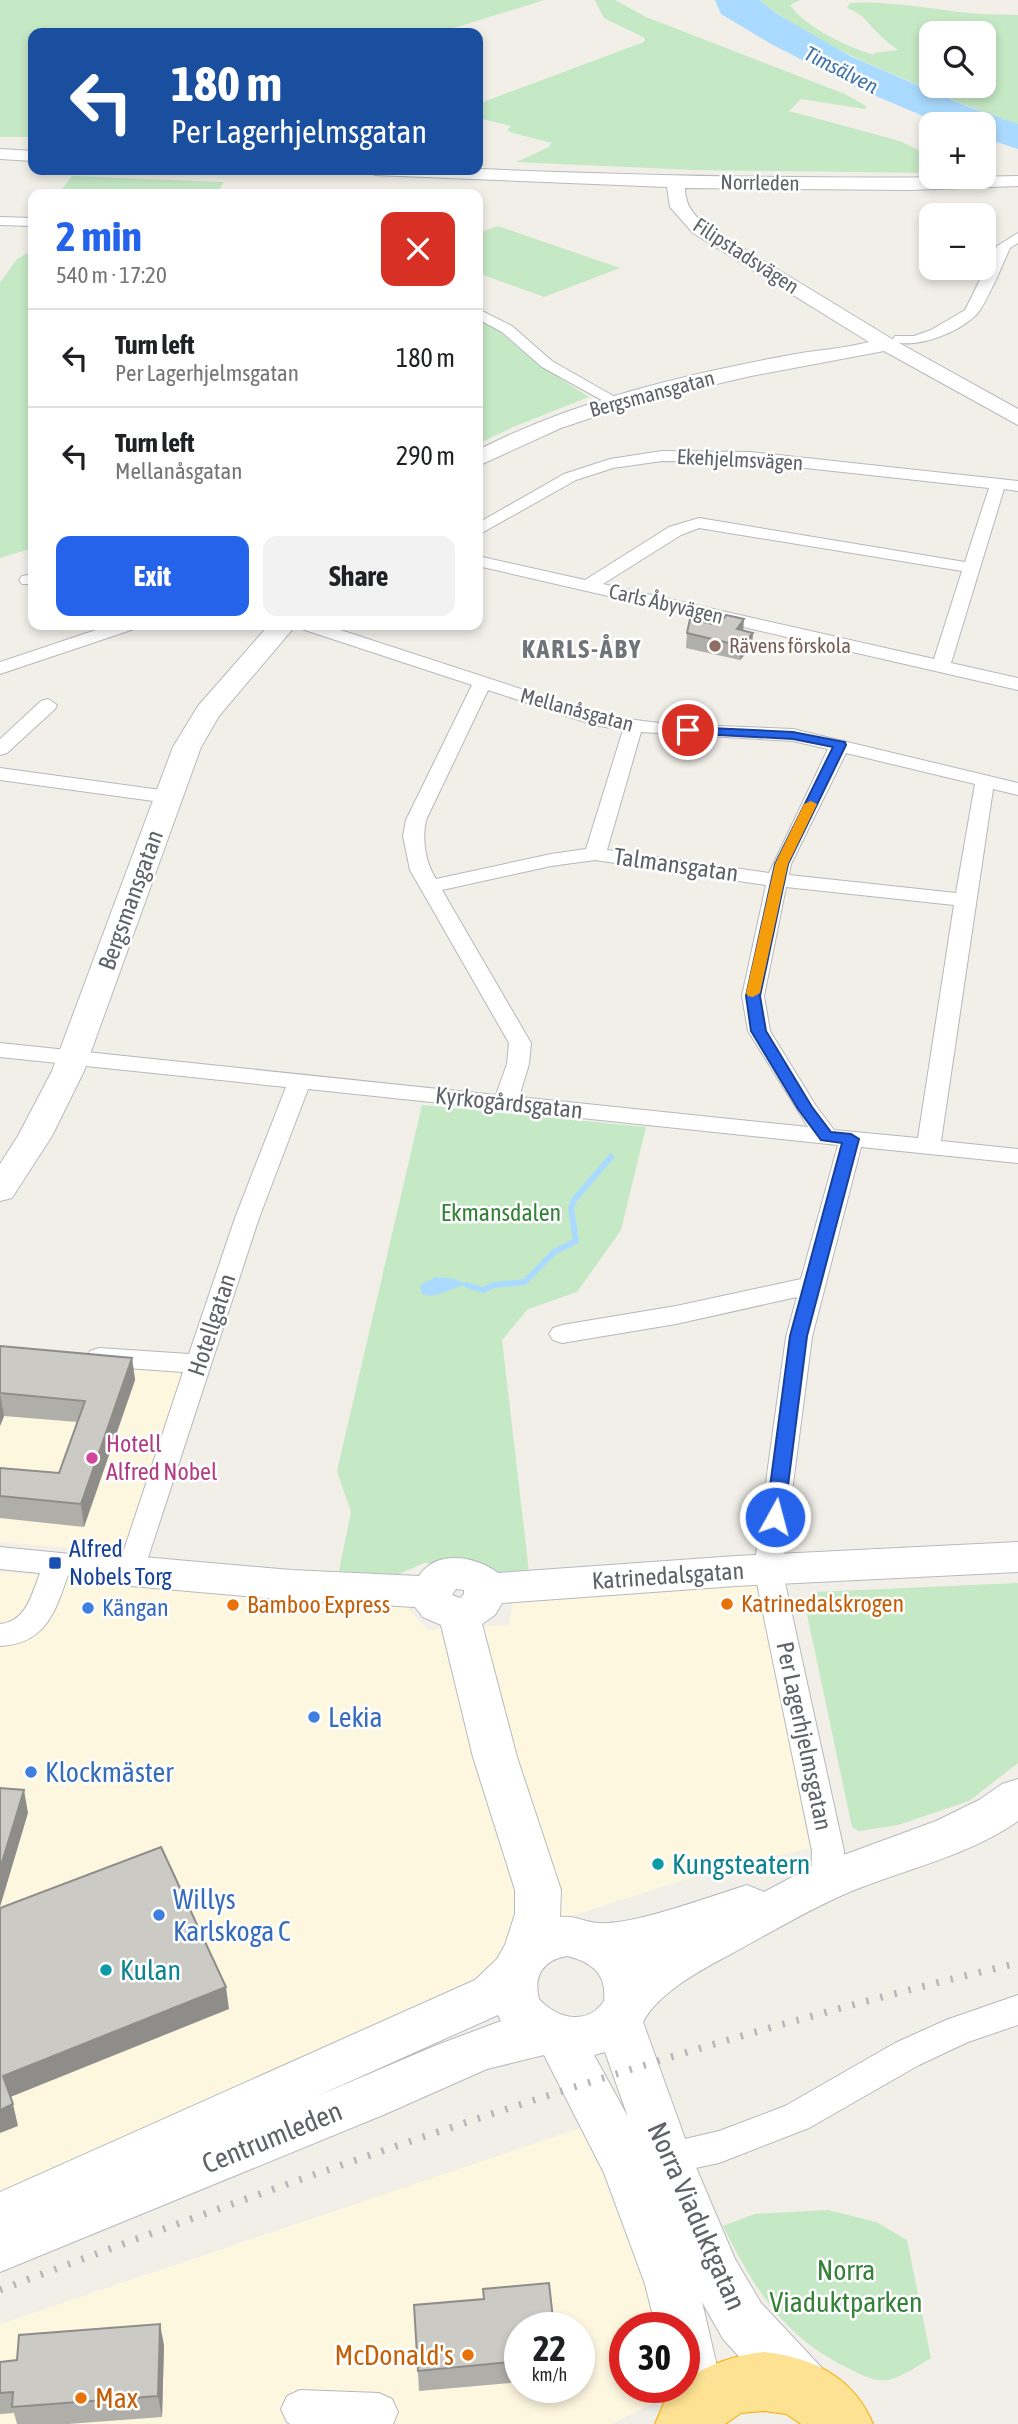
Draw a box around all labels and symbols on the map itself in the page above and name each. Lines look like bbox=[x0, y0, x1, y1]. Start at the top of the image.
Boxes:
water label: Timsälven bbox=[801, 40, 882, 98]
street label: Norrleden bbox=[720, 169, 800, 195]
street label: Filipstadsvägen bbox=[689, 212, 804, 298]
street label: Bergsmansgatan bbox=[587, 365, 717, 421]
street label: Ekehjelmsvägen bbox=[676, 444, 804, 474]
street label: Carls Åbyvägen bbox=[607, 578, 726, 628]
place label: Rävens förskola bbox=[729, 633, 851, 657]
district label: KARLS-ÅBY bbox=[522, 634, 642, 664]
marker: Rävens förskola bbox=[707, 638, 723, 654]
street label: Mellanåsgatan bbox=[518, 682, 637, 736]
pin bbox=[658, 700, 718, 760]
street label: Bergsmansgatan bbox=[93, 826, 168, 973]
street label: Talmansgatan bbox=[612, 842, 740, 887]
street label: Kyrkogårdsgatan bbox=[434, 1081, 584, 1124]
park label: Ekmansdalen bbox=[441, 1199, 561, 1226]
street label: Hotellgatan bbox=[182, 1270, 241, 1379]
place label: Hotell Alfred Nobel bbox=[106, 1430, 218, 1485]
marker: Hotell Alfred Nobel bbox=[84, 1450, 100, 1466]
position arrow bbox=[738, 1480, 812, 1554]
place label: Alfred Nobels Torg bbox=[69, 1535, 173, 1590]
marker: Alfred Nobels Torg bbox=[47, 1555, 63, 1571]
street label: Katrinedalsgatan bbox=[591, 1557, 745, 1594]
place label: Katrinedalskrogen bbox=[741, 1590, 904, 1617]
place label: Bamboo Express bbox=[247, 1591, 390, 1618]
place label: Kängan bbox=[102, 1594, 169, 1621]
marker: Katrinedalskrogen bbox=[719, 1596, 735, 1612]
marker: Bamboo Express bbox=[225, 1597, 241, 1613]
marker: Kängan bbox=[80, 1600, 96, 1616]
street label: Per Lagerhjelmsgatan bbox=[771, 1639, 838, 1833]
place label: Lekia bbox=[328, 1701, 383, 1733]
marker: Lekia bbox=[306, 1709, 322, 1725]
place label: Klockmäster bbox=[45, 1756, 174, 1788]
marker: Klockmäster bbox=[23, 1764, 39, 1780]
place label: Kungsteatern bbox=[672, 1848, 810, 1880]
marker: Kungsteatern bbox=[650, 1856, 666, 1872]
place label: Willys Karlskoga C bbox=[173, 1883, 291, 1947]
marker: Willys Karlskoga C bbox=[151, 1907, 167, 1923]
place label: Kulan bbox=[120, 1954, 181, 1986]
marker: Kulan bbox=[98, 1962, 114, 1978]
street label: Centrumleden bbox=[197, 2094, 347, 2180]
street label: Norra Viaduktgatan bbox=[641, 2117, 753, 2315]
park label: Norra Viaduktparken bbox=[770, 2254, 922, 2318]
speed limit sign: 30 bbox=[609, 2312, 700, 2403]
place label: McDonald's bbox=[335, 2339, 454, 2371]
marker: McDonald's bbox=[460, 2347, 476, 2363]
place label: Max bbox=[95, 2382, 138, 2414]
marker: Max bbox=[73, 2390, 89, 2406]

